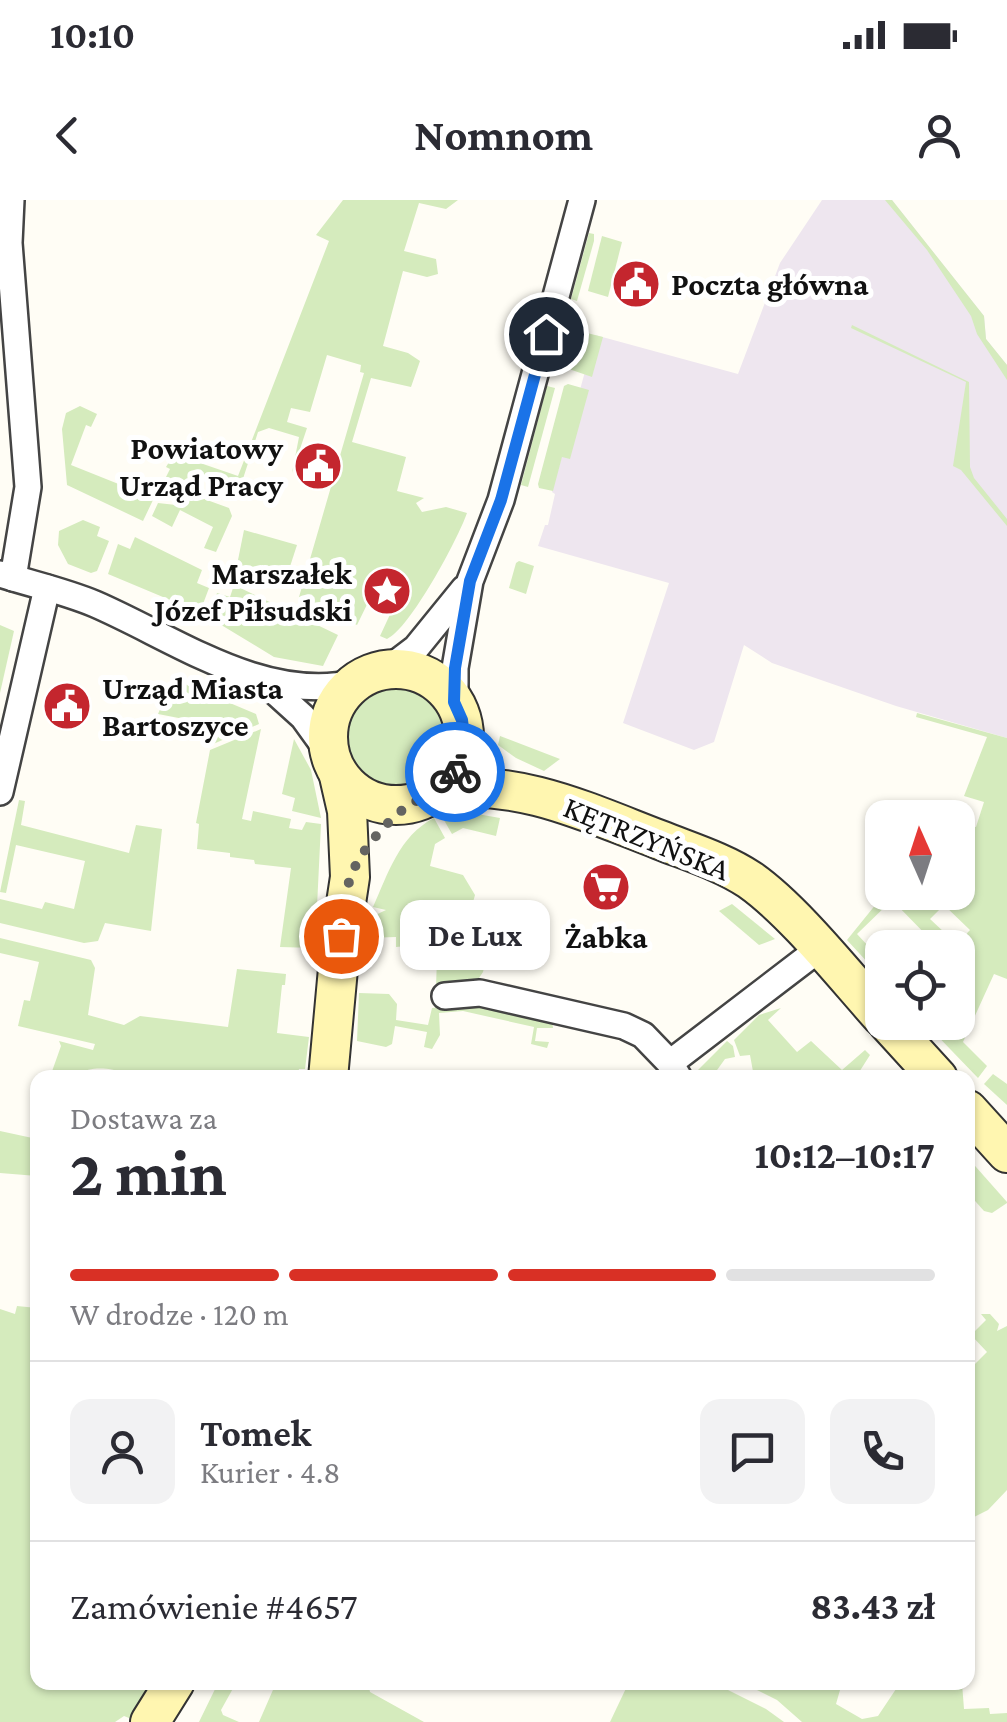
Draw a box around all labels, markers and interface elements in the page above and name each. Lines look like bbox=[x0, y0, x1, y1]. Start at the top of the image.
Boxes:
text: 10:10 bbox=[50, 14, 135, 56]
icon: back bbox=[40, 108, 95, 163]
icon: person bbox=[912, 108, 967, 163]
text: Nomnom bbox=[414, 110, 593, 160]
public building icon: Poczta główna bbox=[610, 258, 662, 310]
place label: Poczta główna bbox=[671, 266, 869, 302]
pin bbox=[504, 292, 589, 377]
icon: home bbox=[519, 307, 574, 362]
place label: Powiatowy Urząd Pracy bbox=[119, 430, 283, 503]
public building icon: Powiatowy Urząd Pracy bbox=[292, 440, 344, 492]
place label: Marszałek Józef Piłsudski bbox=[151, 555, 353, 628]
place icon: Marszałek Józef Piłsudski bbox=[361, 565, 413, 617]
place label: Urząd Miasta Bartoszyce bbox=[102, 670, 284, 743]
public building icon: Urząd Miasta Bartoszyce bbox=[41, 680, 93, 732]
courier bbox=[405, 722, 505, 822]
icon: bike bbox=[428, 745, 483, 800]
street label: KĘTRZYŃSKA bbox=[559, 788, 736, 888]
north arrow bbox=[865, 800, 975, 910]
map controls bbox=[865, 800, 975, 1040]
supermarket icon: Żabka bbox=[580, 861, 632, 913]
pin bbox=[299, 894, 384, 979]
callout: De Lux bbox=[401, 901, 551, 971]
icon: bag bbox=[314, 909, 369, 964]
text: De Lux bbox=[428, 917, 522, 953]
place label: Żabka bbox=[564, 919, 648, 955]
button: locate bbox=[865, 930, 975, 1040]
text: Dostawa za bbox=[70, 1100, 217, 1136]
text: 10:12–10:17 bbox=[755, 1134, 935, 1176]
text: 2 min bbox=[70, 1137, 227, 1209]
text: W drodze · 120 m bbox=[70, 1296, 289, 1332]
button: person bbox=[70, 1399, 175, 1504]
button: chat bbox=[700, 1399, 805, 1504]
button: phone bbox=[830, 1399, 935, 1504]
text: Tomek bbox=[200, 1412, 311, 1454]
text: Kurier · 4.8 bbox=[200, 1454, 340, 1490]
text: Zamówienie #4657 bbox=[70, 1585, 358, 1627]
text: 83.43 zł bbox=[810, 1585, 935, 1627]

